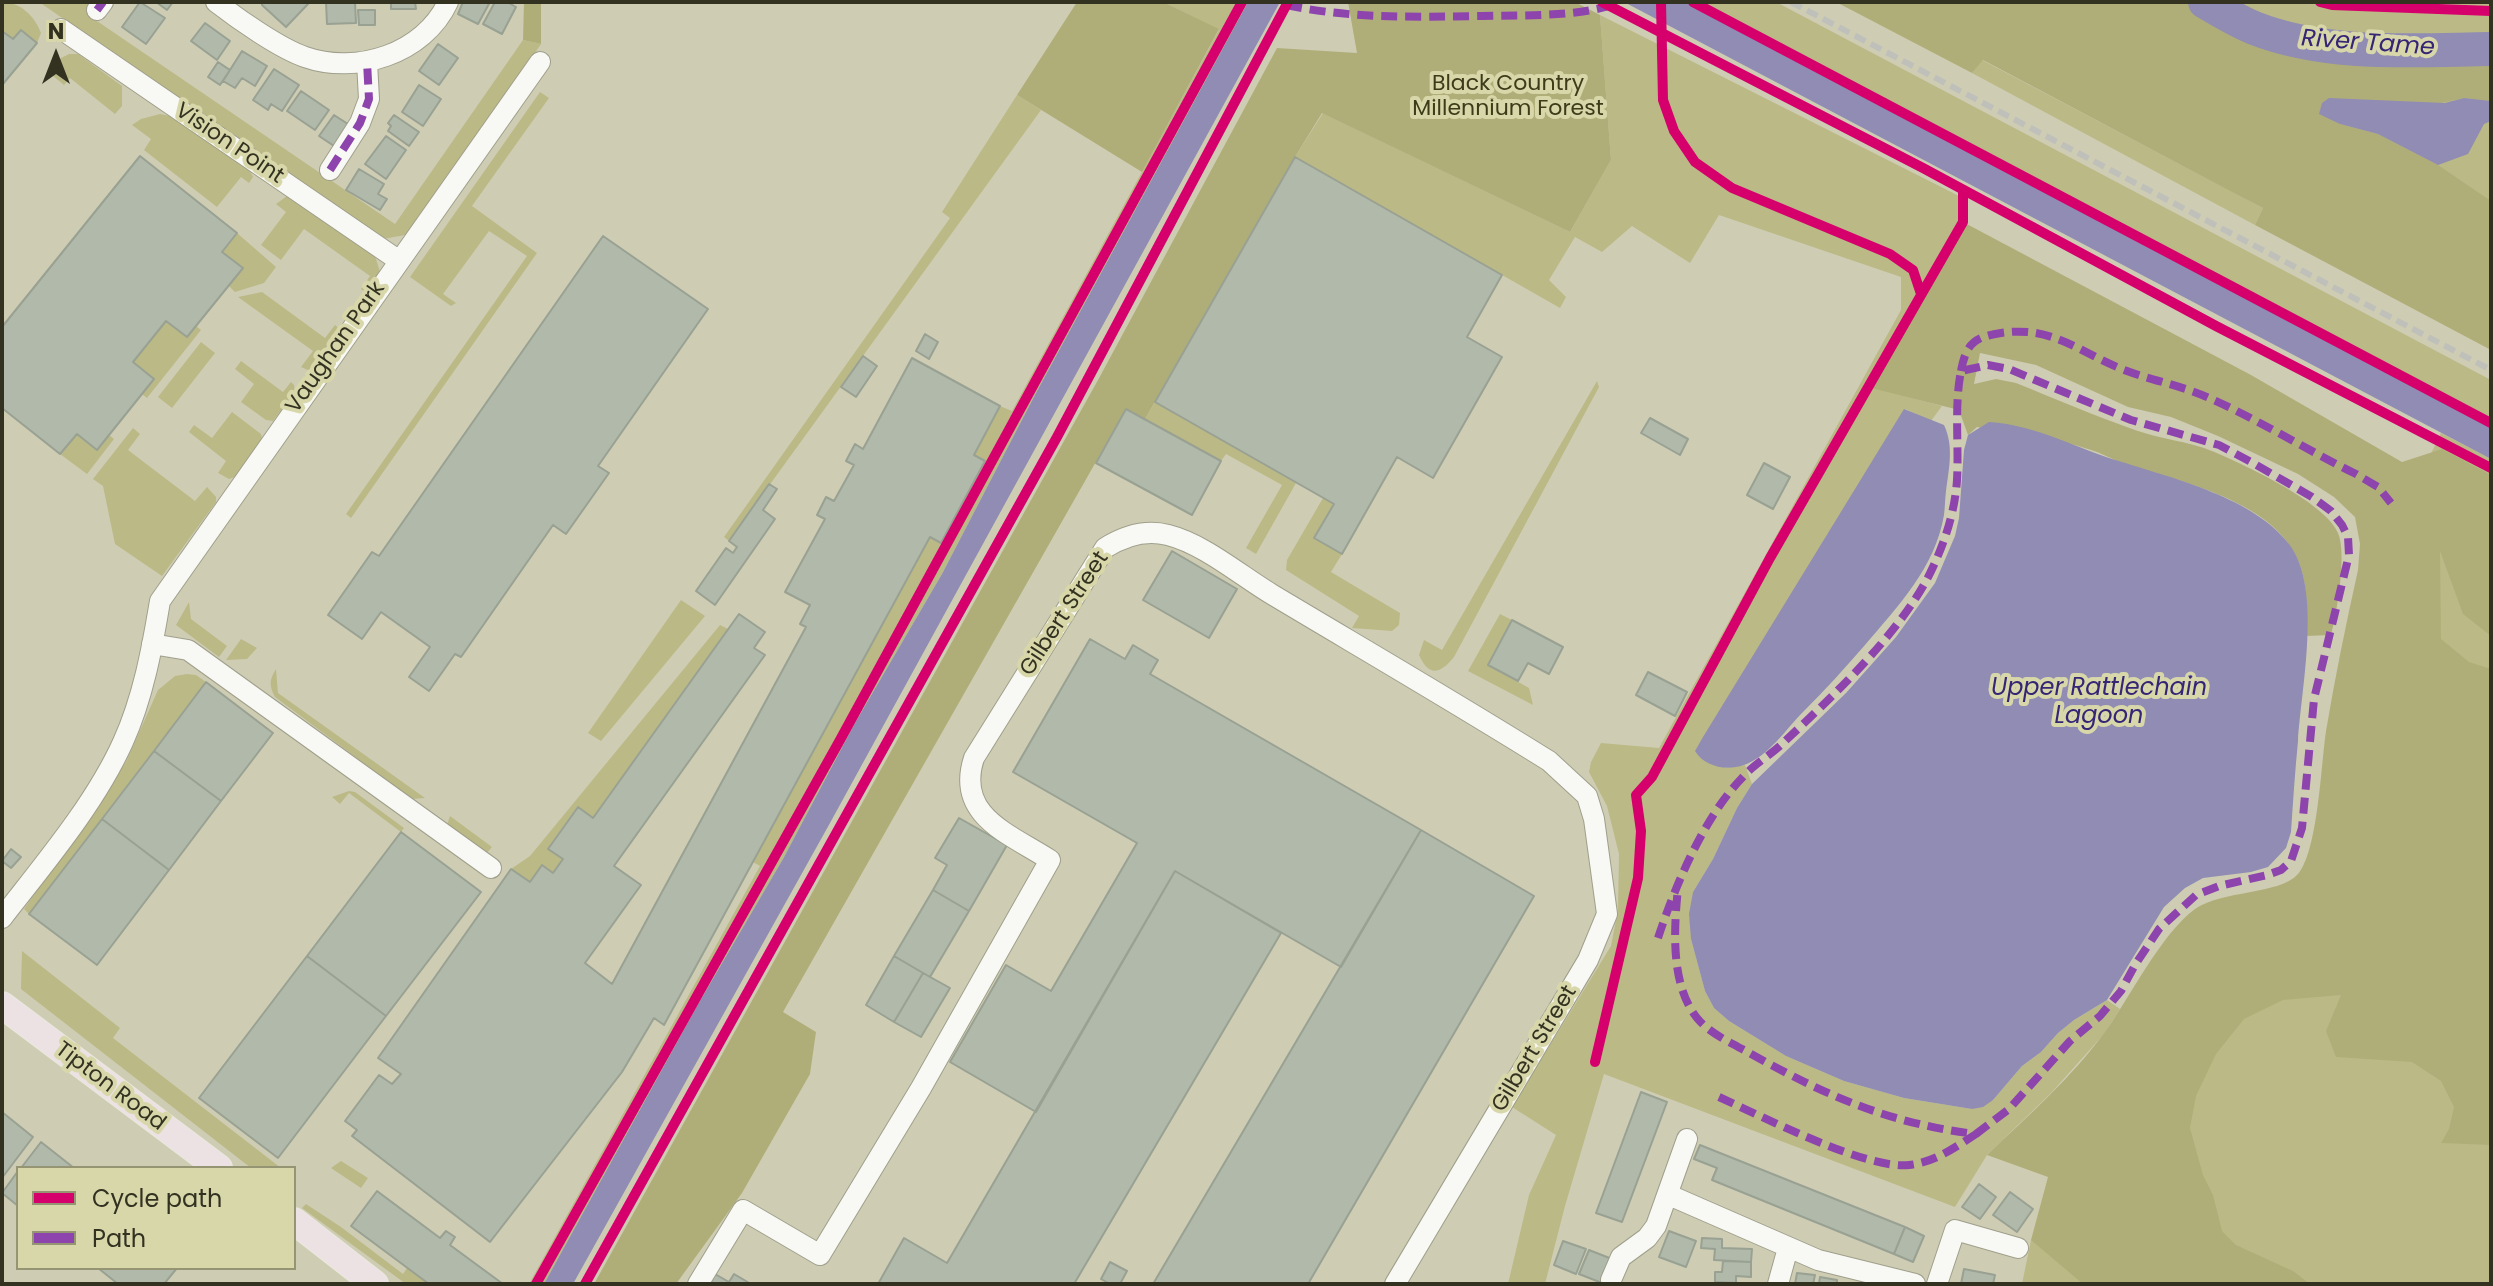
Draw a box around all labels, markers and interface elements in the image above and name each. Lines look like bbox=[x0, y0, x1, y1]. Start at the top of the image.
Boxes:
north arrow bbox=[16, 16, 96, 96]
text: N bbox=[48, 16, 64, 47]
water label: River Tame bbox=[2300, 25, 2436, 63]
park label: Black Country Millennium Forest bbox=[1412, 71, 1604, 122]
street label: Vision Point bbox=[170, 98, 288, 190]
street label: Vaughan Park bbox=[281, 277, 391, 419]
street label: Gilbert Street bbox=[1015, 547, 1115, 681]
water label: Upper Rattlechain Lagoon bbox=[1991, 675, 2207, 731]
street label: Gilbert Street bbox=[1487, 981, 1583, 1117]
street label: Tipton Road bbox=[50, 1037, 170, 1137]
legend bbox=[16, 1166, 296, 1270]
text: Cycle path bbox=[92, 1182, 222, 1215]
text: Path bbox=[92, 1222, 146, 1255]

